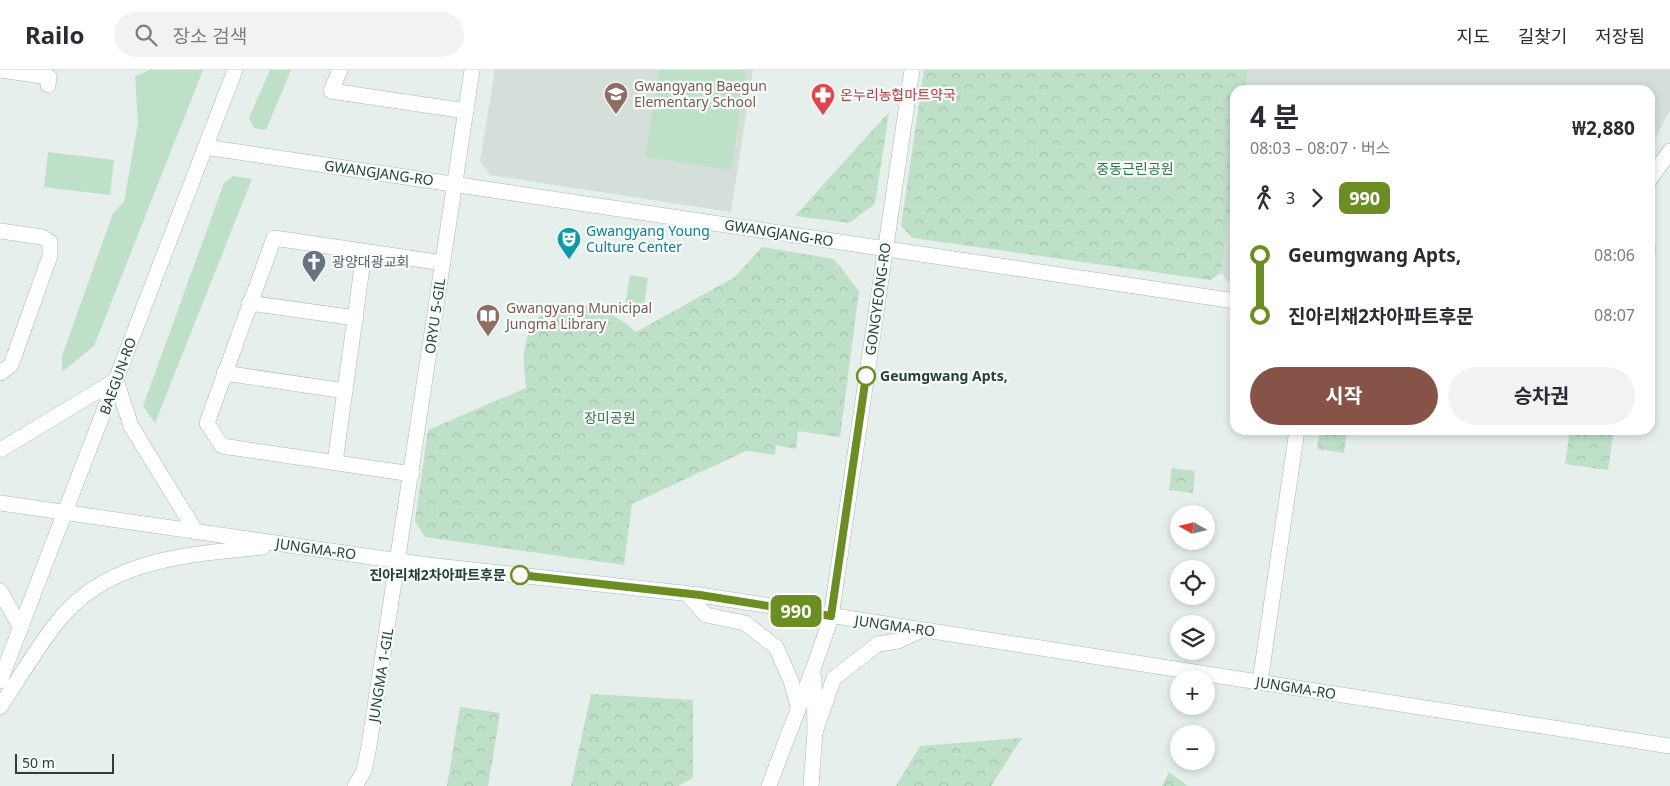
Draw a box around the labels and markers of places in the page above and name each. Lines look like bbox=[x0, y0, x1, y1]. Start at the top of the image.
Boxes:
place label: Gwangyang Baegun Elementary School bbox=[634, 76, 767, 111]
school or university icon: Gwangyang Baegun Elementary School bbox=[603, 81, 629, 115]
pharmacy icon: 온누리농협마트약국 bbox=[810, 82, 836, 116]
place label: 온누리농협마트약국 bbox=[840, 85, 956, 104]
place label: Gwangyang Young Culture Center bbox=[586, 221, 710, 256]
theatre icon: Gwangyang Young Culture Center bbox=[556, 226, 582, 260]
church icon: 광양대광교회 bbox=[301, 249, 327, 283]
place label: 광양대광교회 bbox=[332, 252, 409, 271]
place label: Gwangyang Municipal Jungma Library bbox=[504, 298, 652, 333]
library icon: Gwangyang Municipal Jungma Library bbox=[475, 303, 501, 337]
marker: Geumgwang Apts, bbox=[856, 366, 876, 386]
place label: Geumgwang Apts, bbox=[880, 366, 1008, 385]
place label: 진아리채2차아파트후문 bbox=[369, 565, 506, 584]
marker: 진아리채2차아파트후문 bbox=[510, 565, 530, 585]

